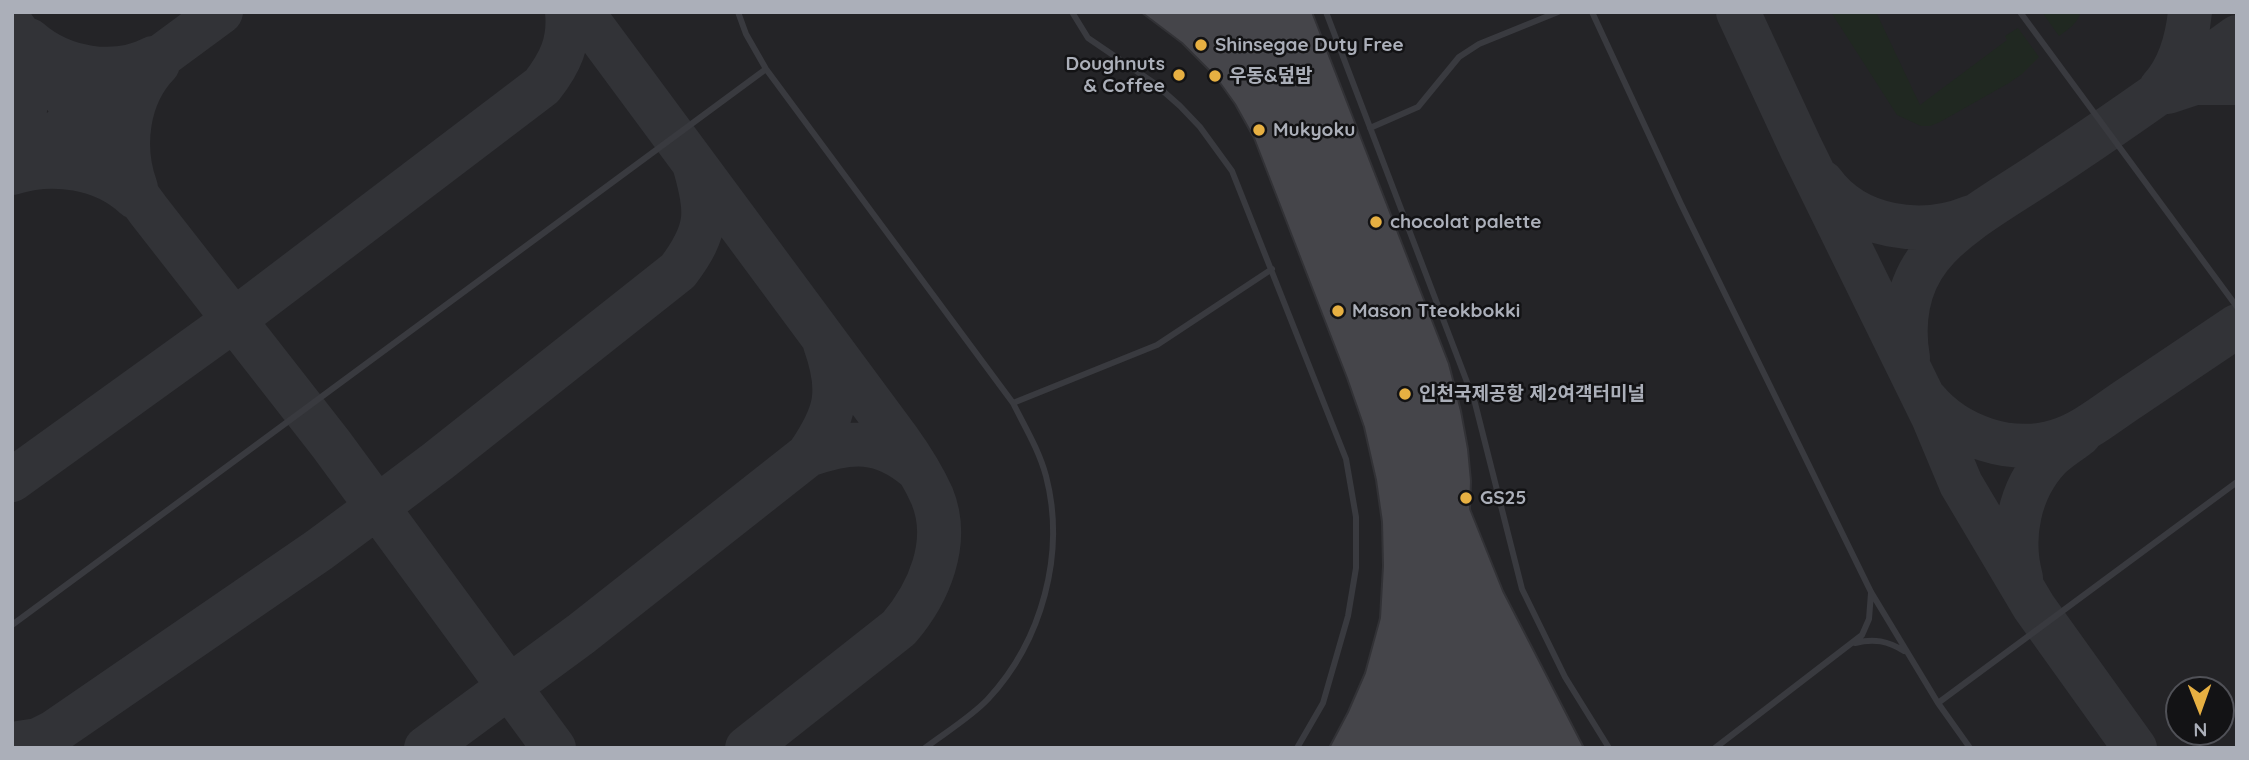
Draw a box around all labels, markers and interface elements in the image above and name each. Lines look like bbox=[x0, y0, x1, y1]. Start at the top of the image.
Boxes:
place label: Shinsegae Duty Free bbox=[1215, 34, 1404, 56]
marker: Shinsegae Duty Free bbox=[1193, 37, 1209, 53]
place label: Doughnuts & Coffee bbox=[1065, 53, 1165, 97]
place label: 우동&덮밥 bbox=[1229, 65, 1312, 87]
marker: Doughnuts & Coffee bbox=[1171, 67, 1187, 83]
marker: 우동&덮밥 bbox=[1207, 68, 1223, 84]
place label: Mukyoku bbox=[1273, 119, 1355, 141]
marker: Mukyoku bbox=[1251, 122, 1267, 138]
place label: chocolat palette bbox=[1390, 211, 1541, 233]
marker: chocolat palette bbox=[1368, 214, 1384, 230]
place label: Mason Tteokbokki bbox=[1352, 300, 1520, 322]
marker: Mason Tteokbokki bbox=[1330, 303, 1346, 319]
place label: 인천국제공항 제2여객터미널 bbox=[1419, 383, 1645, 405]
marker: 인천국제공항 제2여객터미널 bbox=[1397, 386, 1413, 402]
place label: GS25 bbox=[1480, 487, 1526, 509]
marker: GS25 bbox=[1458, 490, 1474, 506]
north arrow bbox=[2165, 676, 2235, 746]
text: N bbox=[2193, 718, 2208, 742]

